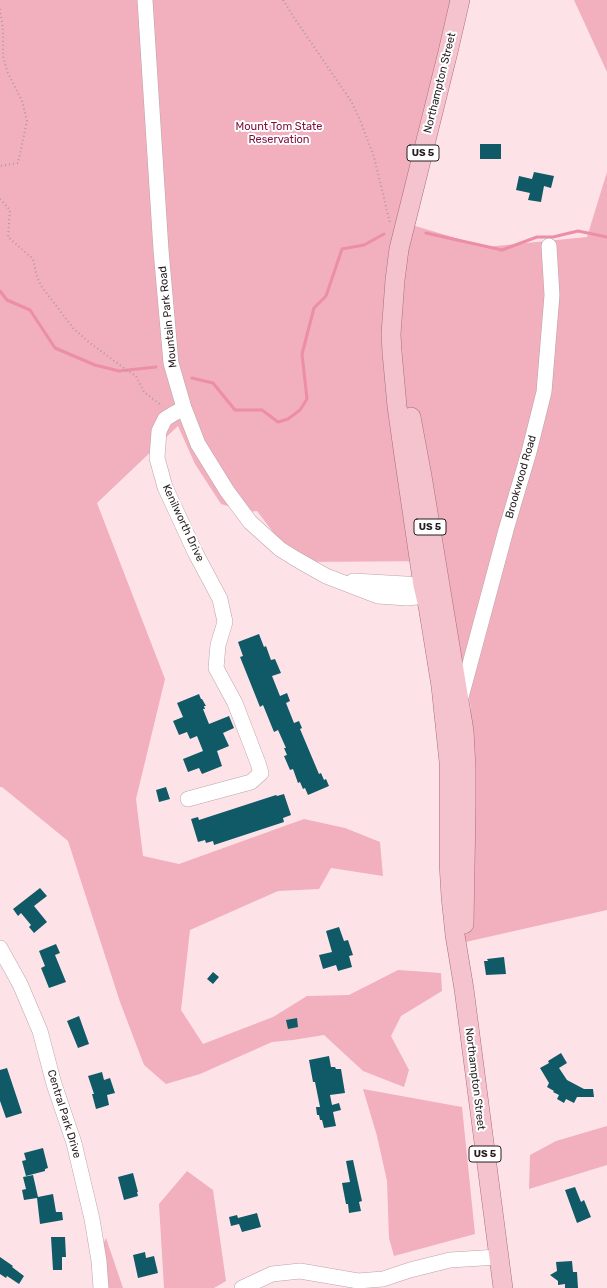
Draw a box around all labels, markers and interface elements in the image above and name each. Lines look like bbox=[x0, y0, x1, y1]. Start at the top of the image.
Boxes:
street label: Northampton Street bbox=[421, 31, 459, 135]
park label: Mount Tom State Reservation bbox=[236, 120, 322, 146]
road number: US 5 bbox=[407, 145, 439, 161]
street label: Mountain Park Road bbox=[156, 265, 180, 369]
street label: Brookwood Road bbox=[503, 434, 539, 520]
street label: Kenilworth Drive bbox=[159, 482, 207, 564]
road number: US 5 bbox=[414, 519, 446, 535]
street label: Northampton Street bbox=[462, 1027, 488, 1131]
street label: Central Park Drive bbox=[44, 1068, 84, 1160]
road number: US 5 bbox=[469, 1146, 501, 1162]

